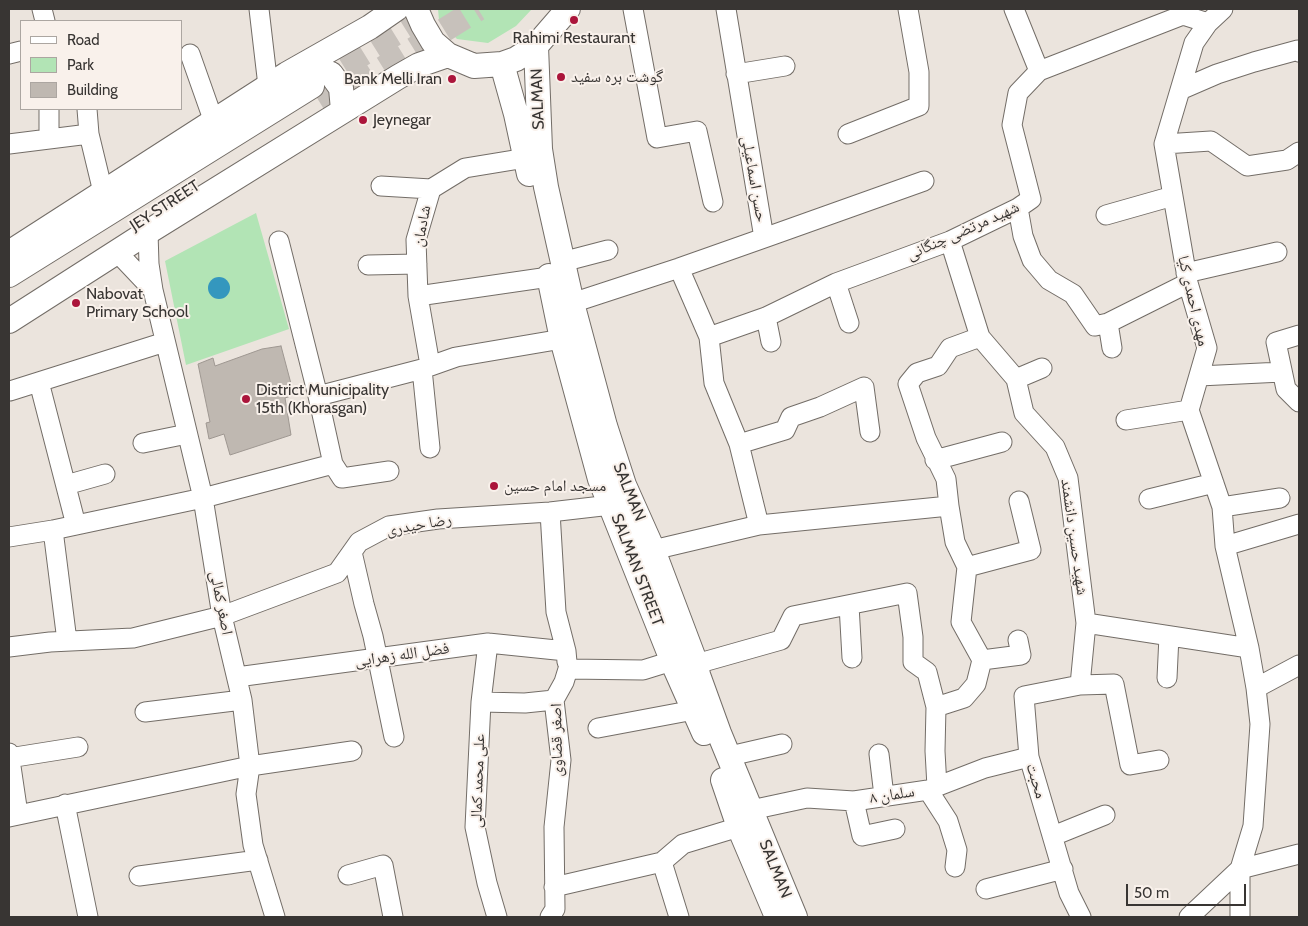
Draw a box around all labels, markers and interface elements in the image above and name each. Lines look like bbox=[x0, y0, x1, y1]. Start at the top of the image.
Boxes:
marker: Rahimi Restaurant bbox=[568, 14, 580, 26]
legend bbox=[20, 20, 182, 110]
place label: Rahimi Restaurant bbox=[513, 28, 635, 48]
text: Road bbox=[67, 31, 100, 49]
text: Park bbox=[67, 56, 94, 74]
place label: گوشت بره سفید bbox=[571, 67, 663, 87]
street label: SALMAN bbox=[527, 68, 549, 130]
place label: Bank Melli Iran bbox=[344, 69, 442, 89]
marker: گوشت بره سفید bbox=[555, 71, 567, 83]
marker: Bank Melli Iran bbox=[446, 73, 458, 85]
text: Building bbox=[67, 81, 118, 99]
place label: Jeynegar bbox=[373, 110, 431, 130]
marker: Jeynegar bbox=[357, 114, 369, 126]
street label: حسن اسماعیلی bbox=[737, 134, 771, 224]
street label: JEY STREET bbox=[126, 176, 204, 236]
street label: شهید مرتضی چنگانی bbox=[904, 198, 1022, 264]
street label: شادمان bbox=[409, 204, 435, 248]
street label: مهدی احمدی کیا bbox=[1173, 254, 1213, 348]
place label: Nabovat Primary School bbox=[86, 284, 189, 322]
marker: Nabovat Primary School bbox=[70, 297, 82, 309]
place label: District Municipality 15th (Khorasgan) bbox=[256, 380, 389, 418]
marker: District Municipality 15th (Khorasgan) bbox=[240, 393, 252, 405]
street label: SALMAN bbox=[609, 460, 649, 524]
place label: مسجد امام حسین bbox=[504, 476, 606, 496]
street label: شهید حسین دانشمند bbox=[1056, 478, 1092, 596]
marker: مسجد امام حسین bbox=[488, 480, 500, 492]
street label: رضا حیدری bbox=[385, 510, 453, 540]
street label: SALMAN STREET bbox=[607, 511, 667, 629]
street label: اصغر کمالی bbox=[205, 569, 237, 637]
street label: فضل الله زهرایی bbox=[354, 639, 450, 671]
street label: اصغر قضاوی bbox=[547, 703, 567, 777]
street label: علی محمد کمالی bbox=[467, 734, 489, 828]
street label: محبت bbox=[1022, 761, 1050, 801]
street label: سلمان ۸ bbox=[868, 782, 916, 808]
street label: SALMAN bbox=[755, 837, 795, 901]
scale bar bbox=[1128, 874, 1248, 906]
text: 50 m bbox=[1134, 884, 1169, 902]

